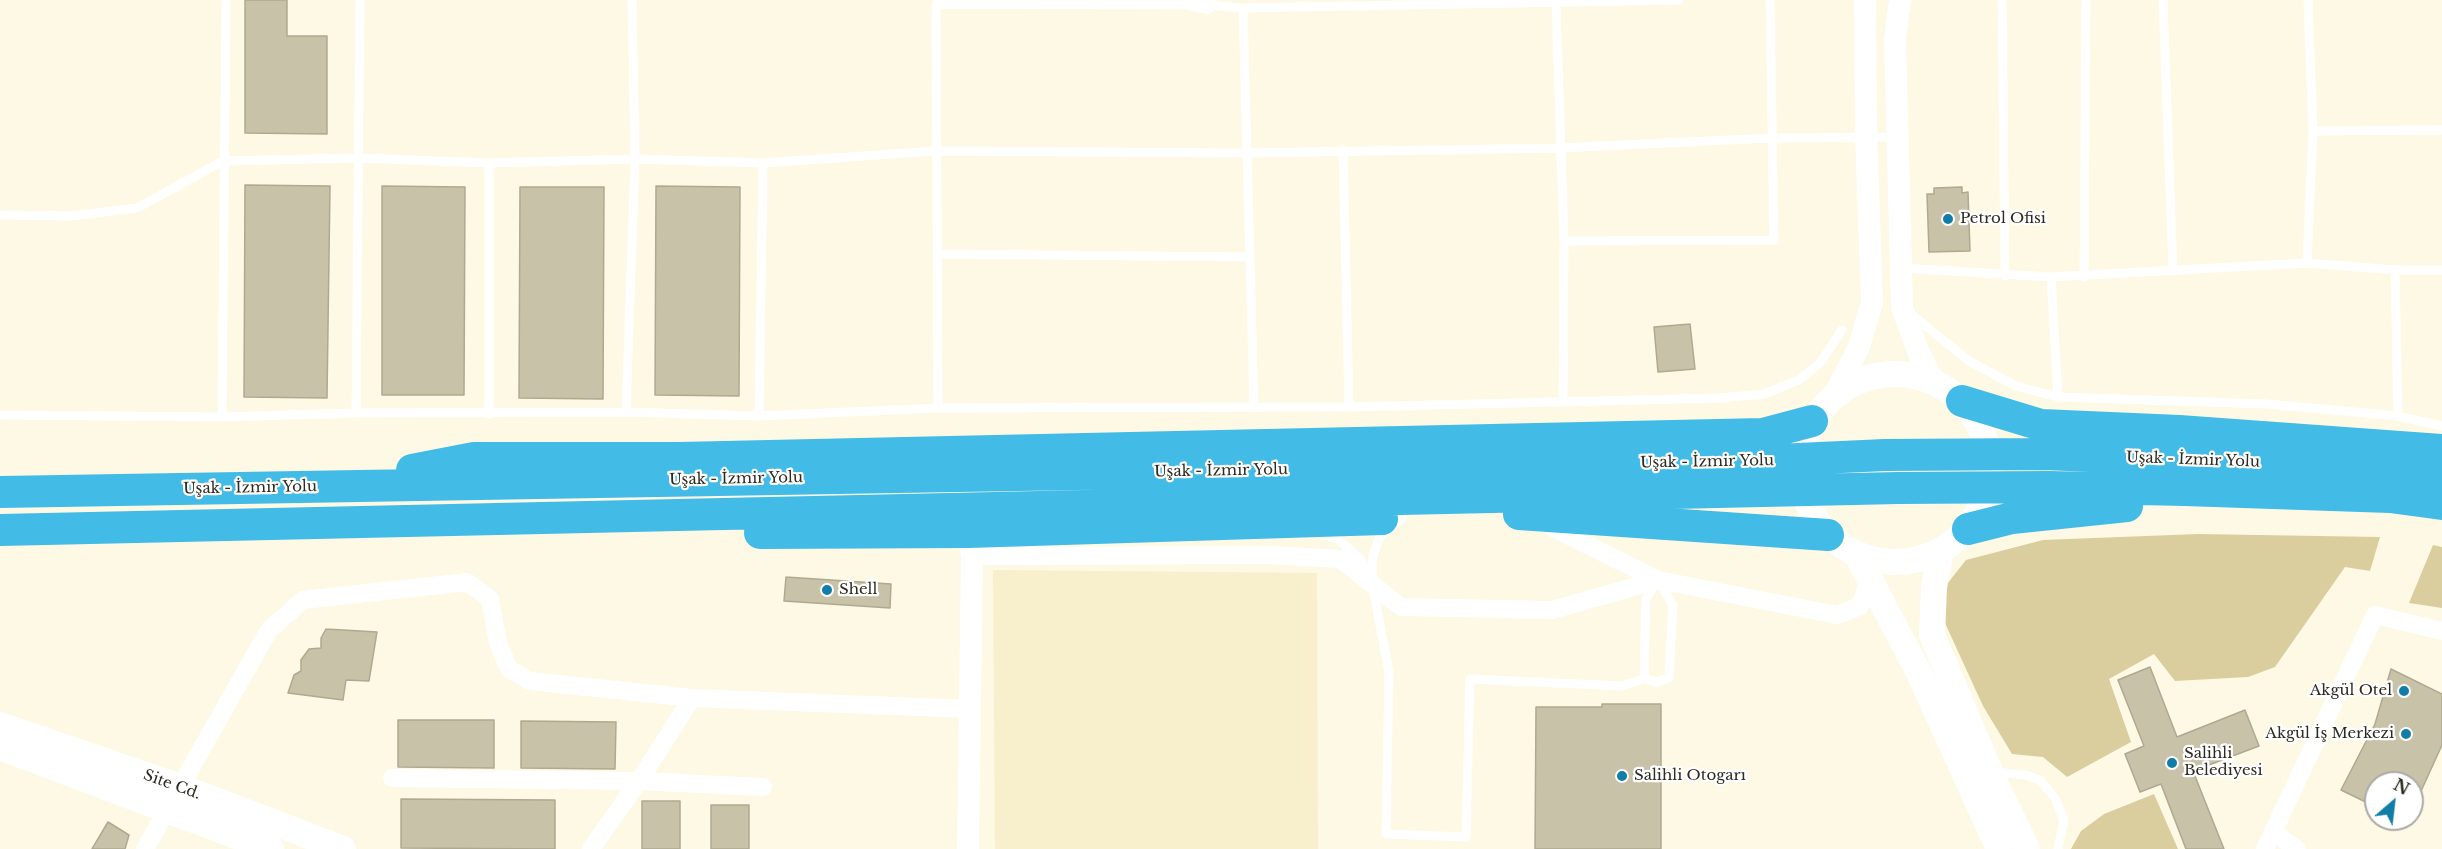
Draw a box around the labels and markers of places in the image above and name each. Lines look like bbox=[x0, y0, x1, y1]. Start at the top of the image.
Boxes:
place label: Petrol Ofisi bbox=[1960, 210, 2046, 228]
marker: Petrol Ofisi bbox=[1941, 212, 1955, 226]
place label: Shell bbox=[839, 581, 877, 599]
marker: Shell bbox=[820, 583, 834, 597]
place label: Akgül Otel bbox=[2310, 682, 2392, 700]
marker: Akgül Otel bbox=[2397, 684, 2411, 698]
place label: Akgül İş Merkezi bbox=[2265, 725, 2394, 743]
marker: Akgül İş Merkezi bbox=[2399, 727, 2413, 741]
place label: Salihli Belediyesi bbox=[2184, 745, 2263, 780]
marker: Salihli Belediyesi bbox=[2165, 756, 2179, 770]
place label: Salihli Otogarı bbox=[1634, 767, 1746, 785]
marker: Salihli Otogarı bbox=[1615, 769, 1629, 783]

